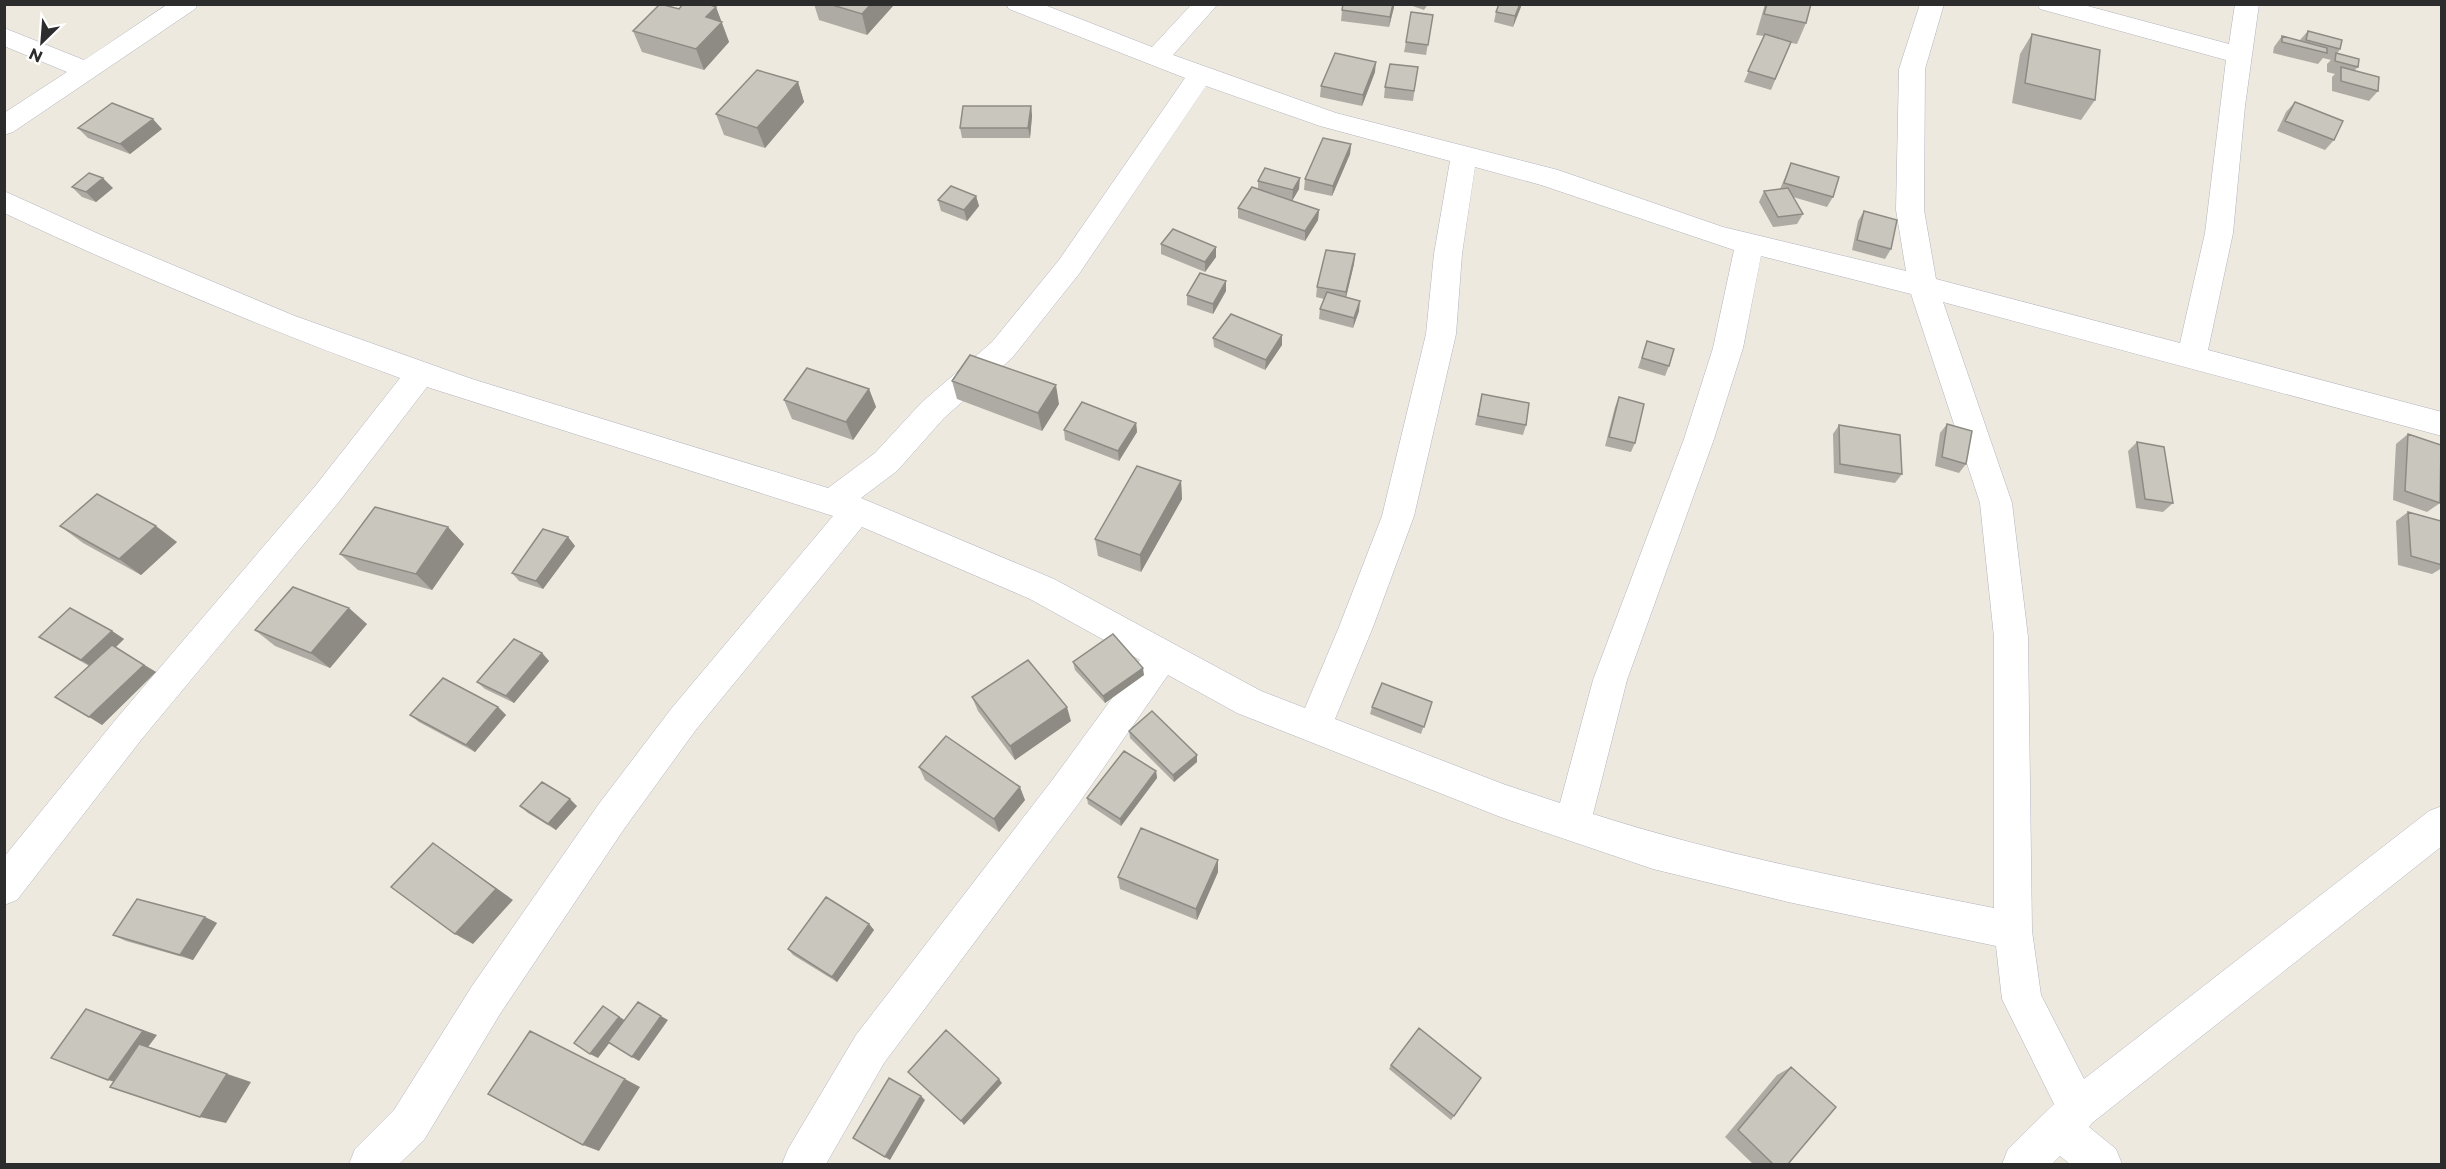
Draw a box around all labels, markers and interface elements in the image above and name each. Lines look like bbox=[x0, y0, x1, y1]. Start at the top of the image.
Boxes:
north arrow bbox=[12, 12, 72, 72]
text: N bbox=[26, 44, 46, 66]

